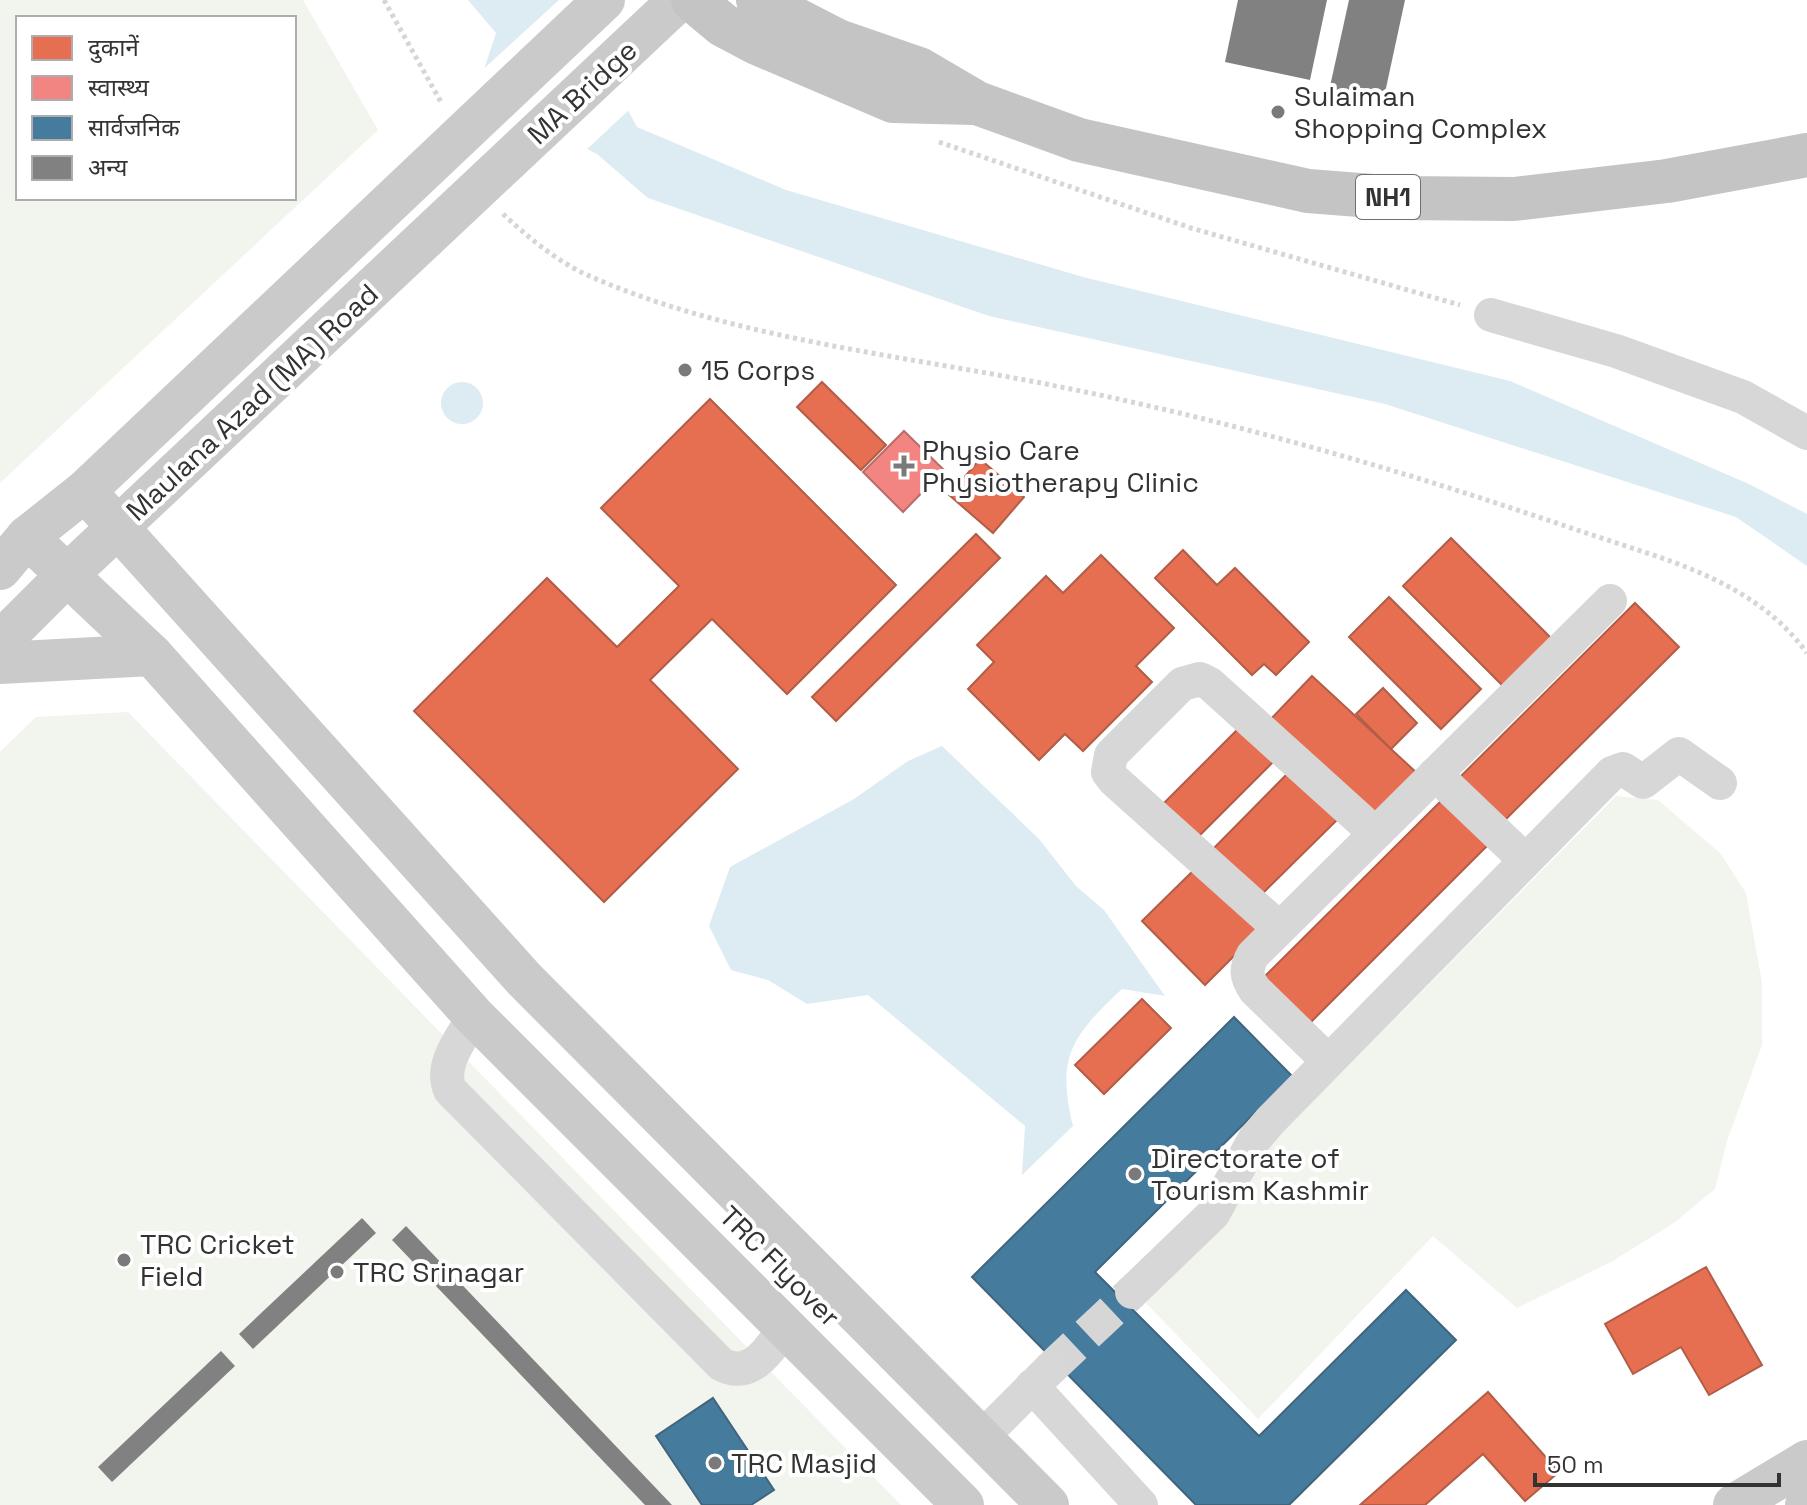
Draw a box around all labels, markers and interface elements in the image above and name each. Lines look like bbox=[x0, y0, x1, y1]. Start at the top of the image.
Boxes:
legend bbox=[16, 16, 296, 200]
text: दुकानें bbox=[88, 32, 139, 63]
street label: MA Bridge bbox=[520, 32, 644, 152]
text: स्वास्थ्य bbox=[88, 72, 150, 103]
place label: Sulaiman Shopping Complex bbox=[1294, 78, 1547, 146]
marker: Sulaiman Shopping Complex bbox=[1269, 103, 1287, 121]
text: सार्वजनिक bbox=[88, 112, 180, 143]
text: अन्य bbox=[88, 152, 128, 183]
road number: NH1 bbox=[1356, 175, 1420, 219]
street label: Maulana Azad (MA) Road bbox=[118, 276, 386, 528]
place label: 15 Corps bbox=[701, 352, 815, 388]
marker: 15 Corps bbox=[676, 361, 694, 379]
place label: Physio Care Physiotherapy Clinic bbox=[922, 432, 1199, 500]
marker: Physio Care Physiotherapy Clinic bbox=[893, 455, 915, 477]
place label: Directorate of Tourism Kashmir bbox=[1151, 1140, 1369, 1208]
marker: Directorate of Tourism Kashmir bbox=[1126, 1165, 1144, 1183]
street label: TRC Flyover bbox=[712, 1198, 848, 1334]
place label: TRC Cricket Field bbox=[140, 1226, 295, 1294]
marker: TRC Cricket Field bbox=[115, 1251, 133, 1269]
place label: TRC Srinagar bbox=[353, 1254, 524, 1290]
marker: TRC Srinagar bbox=[328, 1263, 346, 1281]
scale bar bbox=[1535, 1437, 1779, 1487]
place label: TRC Masjid bbox=[731, 1445, 877, 1481]
text: 50 m bbox=[1547, 1449, 1604, 1480]
marker: TRC Masjid bbox=[706, 1454, 724, 1472]

